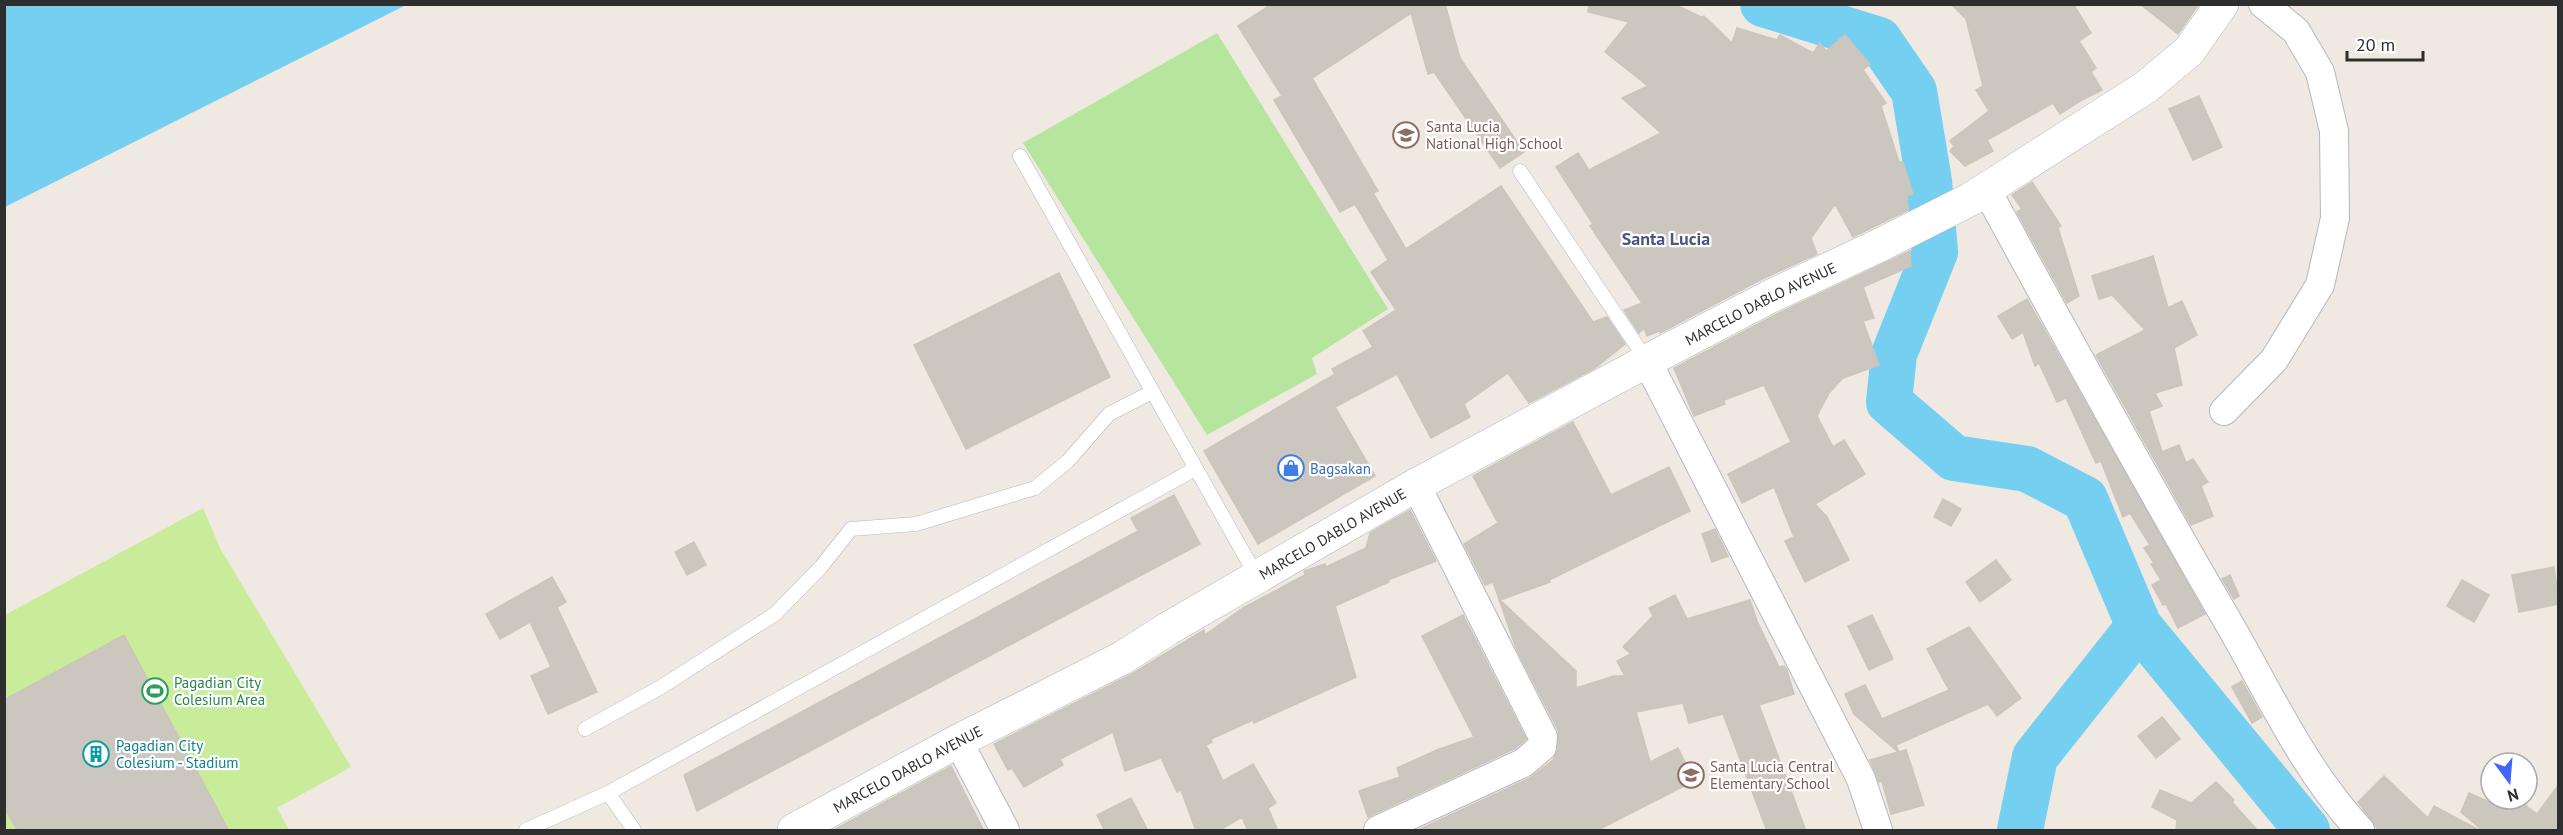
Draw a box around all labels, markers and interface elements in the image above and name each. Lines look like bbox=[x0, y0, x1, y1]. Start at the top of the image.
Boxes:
scale bar bbox=[2347, 24, 2424, 62]
text: 20 m bbox=[2356, 33, 2395, 56]
place label: Santa Lucia National High School bbox=[1426, 117, 1563, 153]
school or university icon: Santa Lucia National High School bbox=[1391, 120, 1421, 150]
district label: Santa Lucia bbox=[1622, 227, 1710, 250]
street label: MARCELO DABLO AVENUE bbox=[1681, 257, 1839, 349]
shop icon: Bagsakan bbox=[1276, 453, 1306, 483]
place label: Bagsakan bbox=[1310, 459, 1371, 478]
street label: MARCELO DABLO AVENUE bbox=[1256, 483, 1409, 583]
place label: Pagadian City Colesium Area bbox=[174, 673, 265, 709]
sports icon: Pagadian City Colesium Area bbox=[140, 676, 170, 706]
street label: MARCELO DABLO AVENUE bbox=[830, 721, 985, 817]
place label: Pagadian City Colesium - Stadium bbox=[116, 736, 239, 772]
building icon: Pagadian City Colesium - Stadium bbox=[81, 739, 111, 769]
north arrow bbox=[2479, 751, 2539, 811]
place label: Santa Lucia Central Elementary School bbox=[1710, 757, 1834, 793]
school or university icon: Santa Lucia Central Elementary School bbox=[1676, 760, 1706, 790]
text: N bbox=[2505, 784, 2521, 806]

